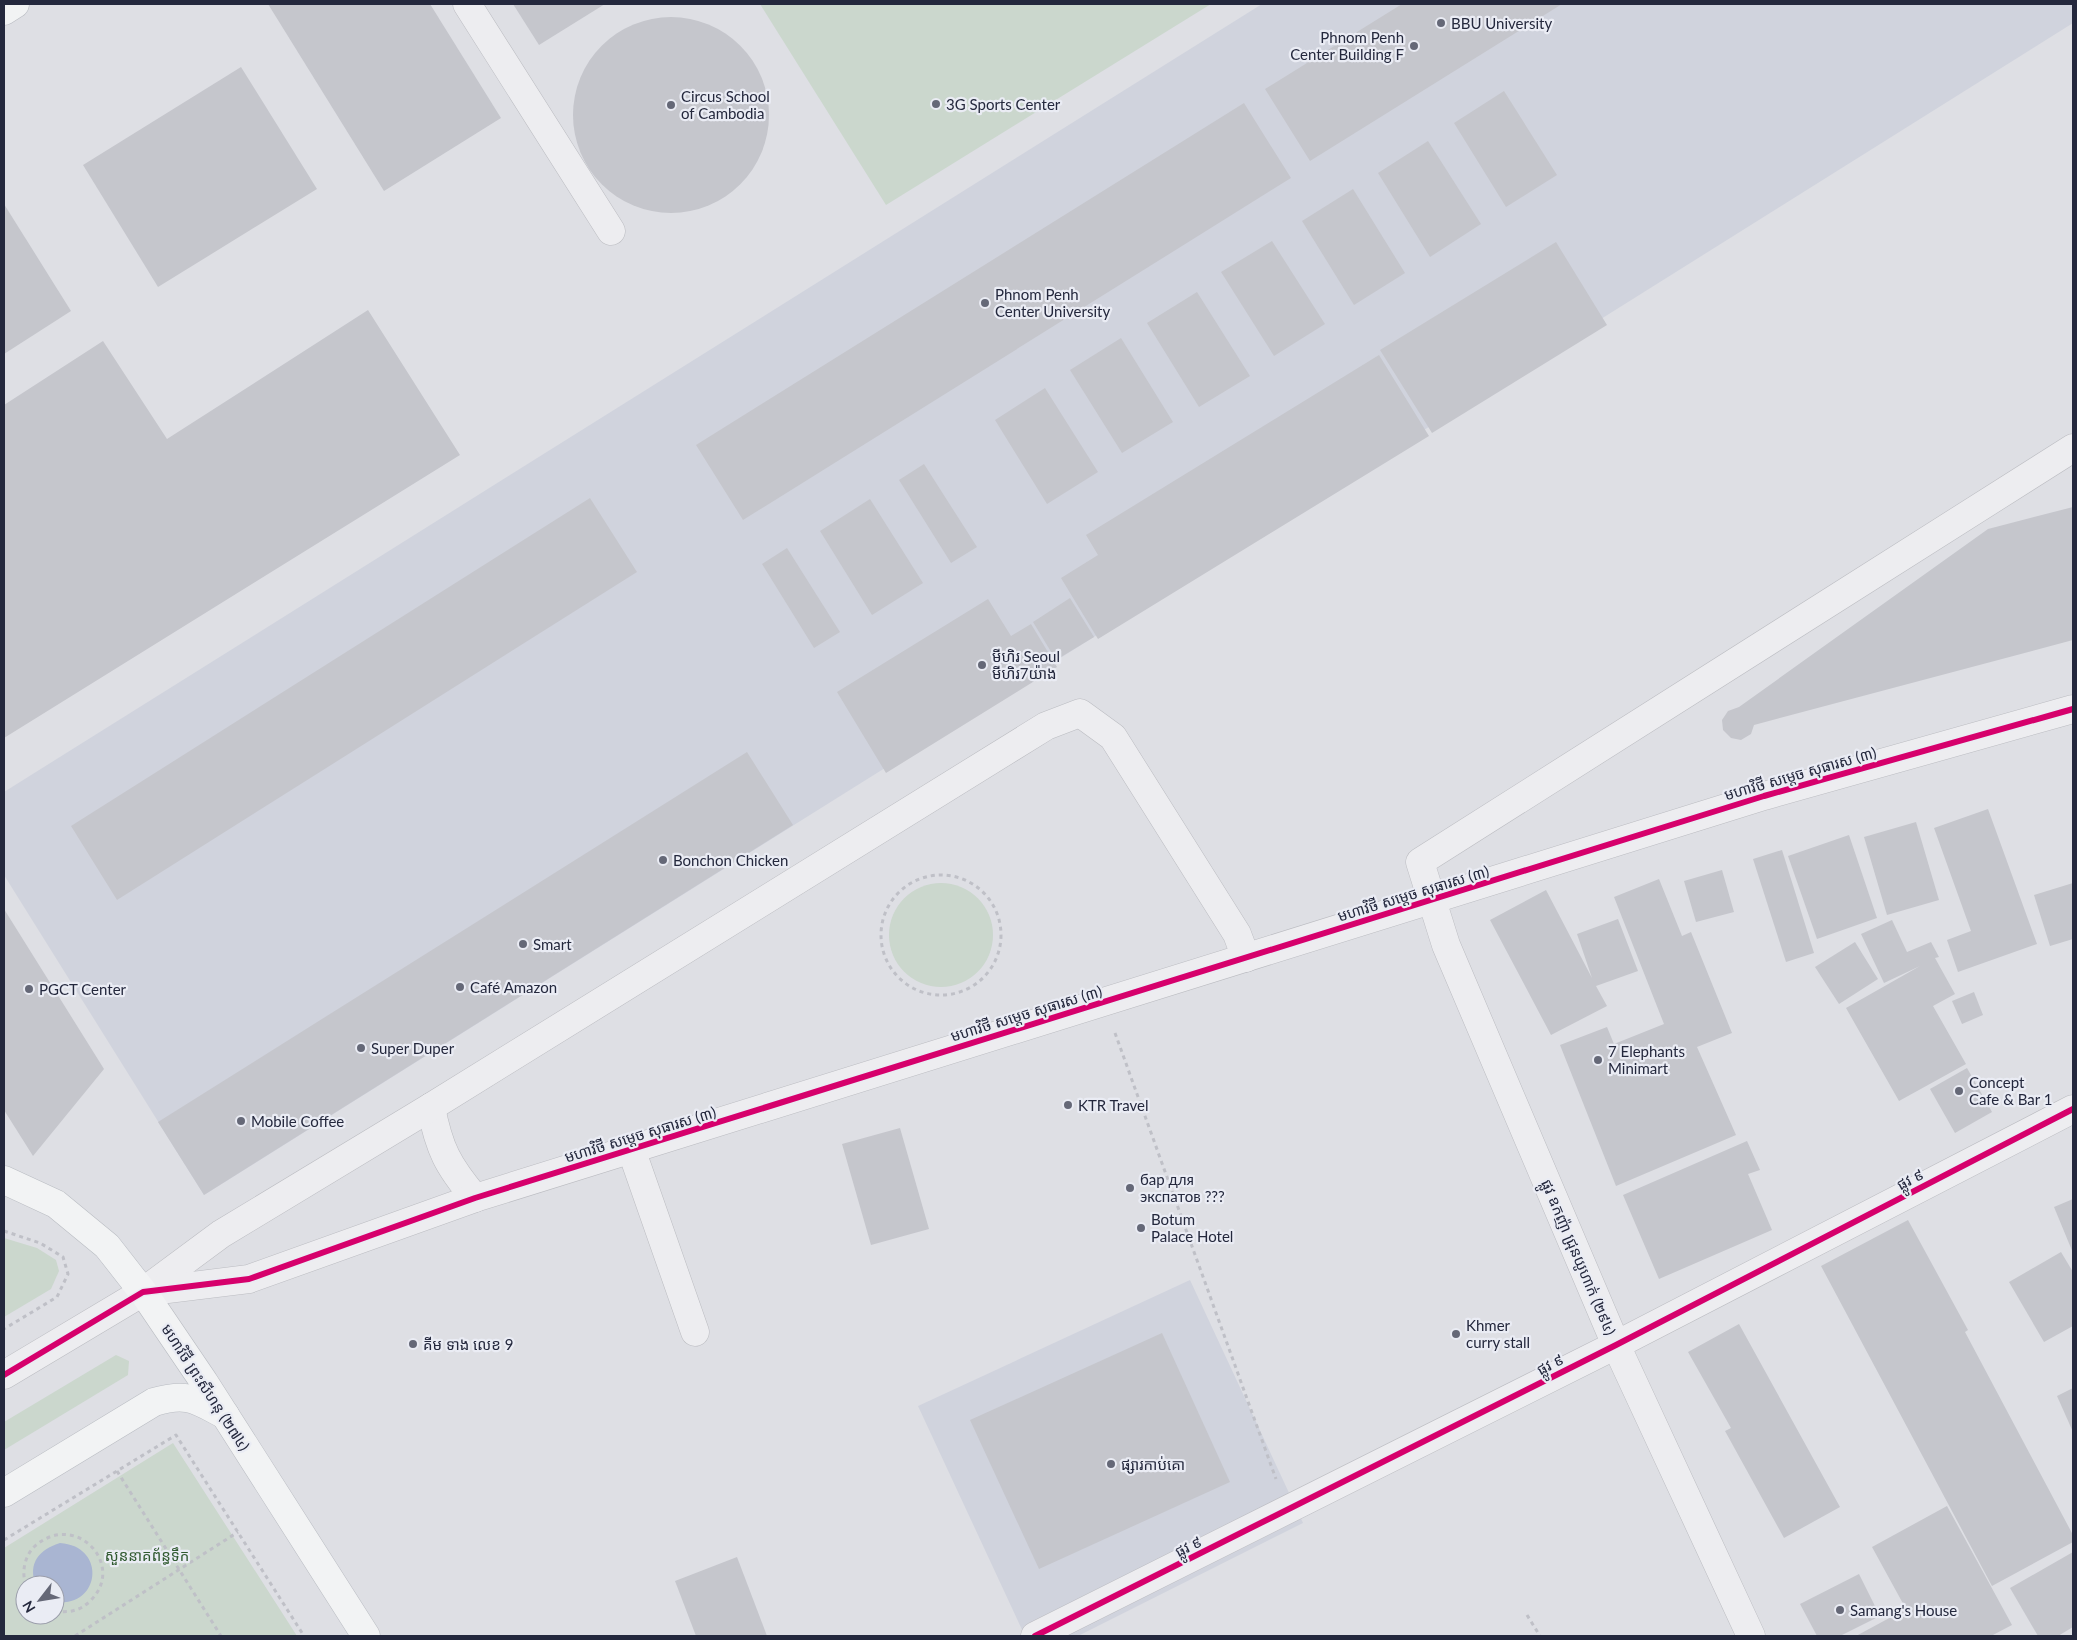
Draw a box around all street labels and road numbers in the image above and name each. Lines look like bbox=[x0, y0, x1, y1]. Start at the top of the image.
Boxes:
street label: មហាវិថី សម្តេច សុធារស (៣) bbox=[1722, 743, 1879, 805]
street label: មហាវិថី សម្តេច សុធារស (៣) bbox=[1335, 861, 1491, 926]
street label: មហាវិថី សម្តេច សុធារស (៣) bbox=[948, 981, 1104, 1046]
street label: មហាវិថី សម្តេច សុធារស (៣) bbox=[562, 1102, 718, 1167]
street label: ផ្លូវ ៩ bbox=[1894, 1165, 1929, 1198]
street label: ផ្លូវ ឧកញ៉ា ជ្រុនយូហាក់ (២៩៤) bbox=[1533, 1176, 1620, 1340]
street label: មហាវិថី ព្រះសីហនុ (២៧៤) bbox=[157, 1320, 254, 1454]
street label: ផ្លូវ ៩ bbox=[1534, 1350, 1569, 1383]
street label: ផ្លូវ ៩ bbox=[1172, 1532, 1207, 1565]

